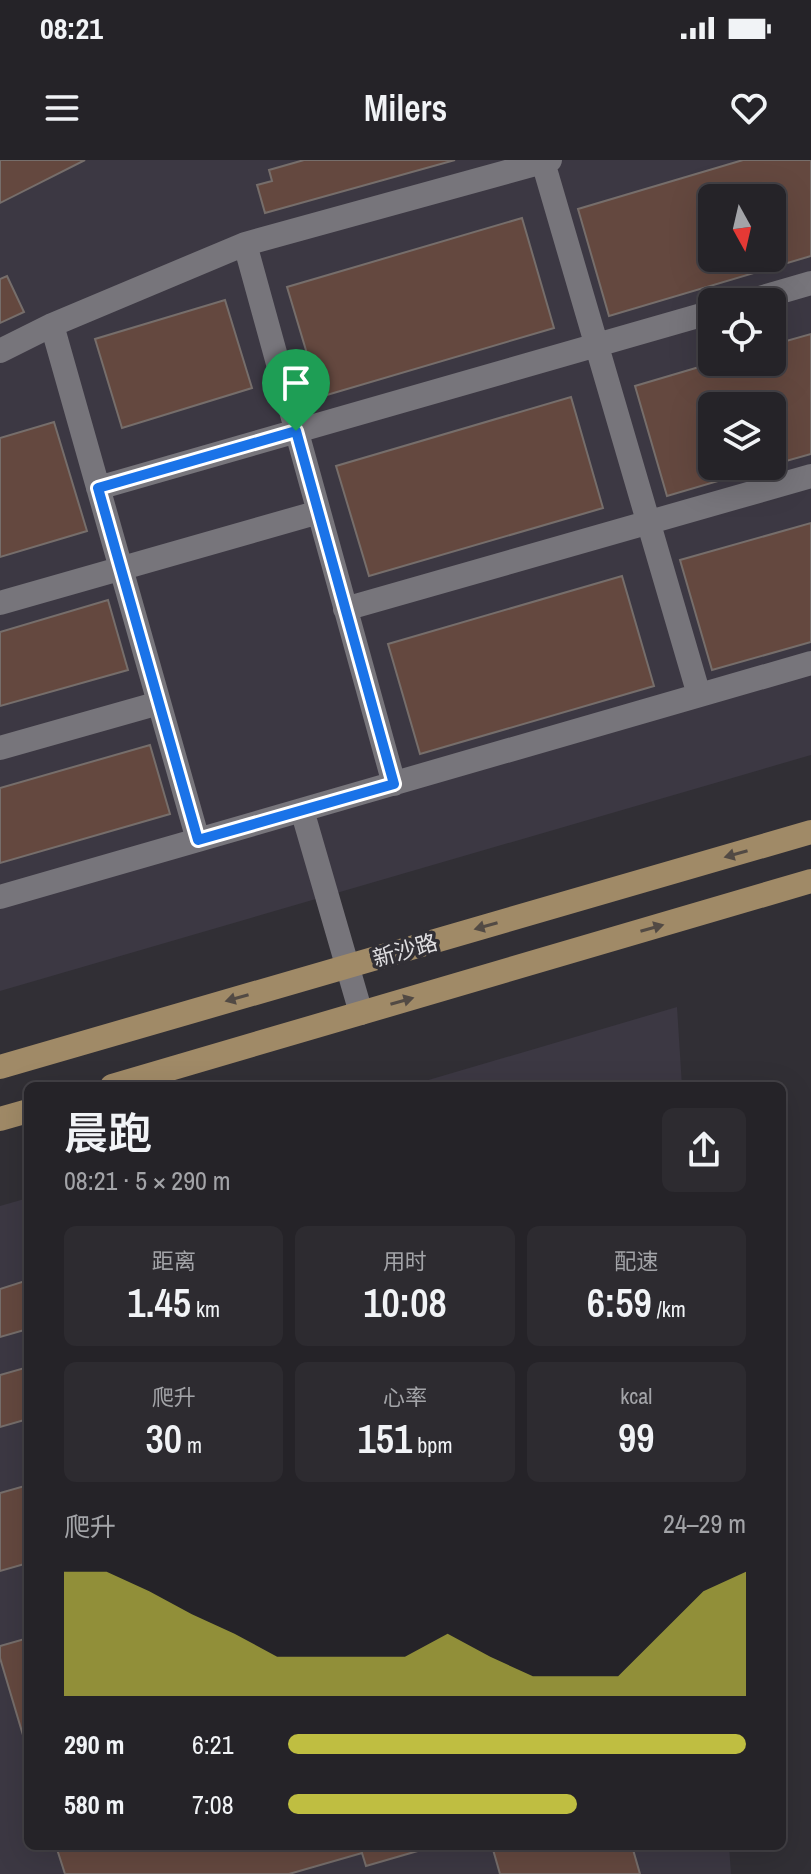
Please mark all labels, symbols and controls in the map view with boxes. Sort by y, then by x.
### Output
text: 08:21 [40,8,103,48]
text: Milers [364,84,447,132]
icon: menu [40,86,84,130]
icon: heart [727,86,771,130]
north arrow [698,184,786,272]
map controls [698,184,786,480]
button: locate [698,288,786,376]
pin [262,349,330,431]
icon: arrive [274,361,318,405]
button: layers [698,392,786,480]
one-way arrow [724,848,748,861]
one-way arrow [474,920,498,933]
one-way arrow [640,921,664,934]
street label: 新沙路 [369,926,441,974]
one-way arrow [224,993,249,1005]
one-way arrow [391,994,415,1007]
text: 晨跑 [64,1103,152,1163]
button: share [662,1108,746,1192]
text: 08:21 · 5 × 290 m [64,1163,231,1198]
text: 距离 [152,1246,196,1276]
text: 用时 [383,1246,427,1276]
text: 配速 [614,1246,658,1276]
text: 1.45 [127,1276,191,1329]
text: 10:08 [363,1276,447,1329]
text: 6:59 [587,1276,652,1329]
text: km [191,1294,220,1324]
text: /km [652,1294,686,1324]
text: kcal [620,1381,652,1411]
text: 爬升 [152,1382,196,1412]
text: 心率 [383,1382,427,1412]
text: 99 [618,1411,655,1464]
text: 30 [145,1412,182,1465]
text: 151 [358,1412,412,1465]
text: m [182,1430,202,1460]
text: bpm [412,1430,452,1460]
text: 24–29 m [663,1506,746,1541]
text: 爬升 [64,1509,116,1544]
text: 290 m [64,1727,124,1762]
text: 6:21 [192,1727,234,1762]
text: 580 m [64,1787,124,1822]
text: 7:08 [192,1787,234,1822]

